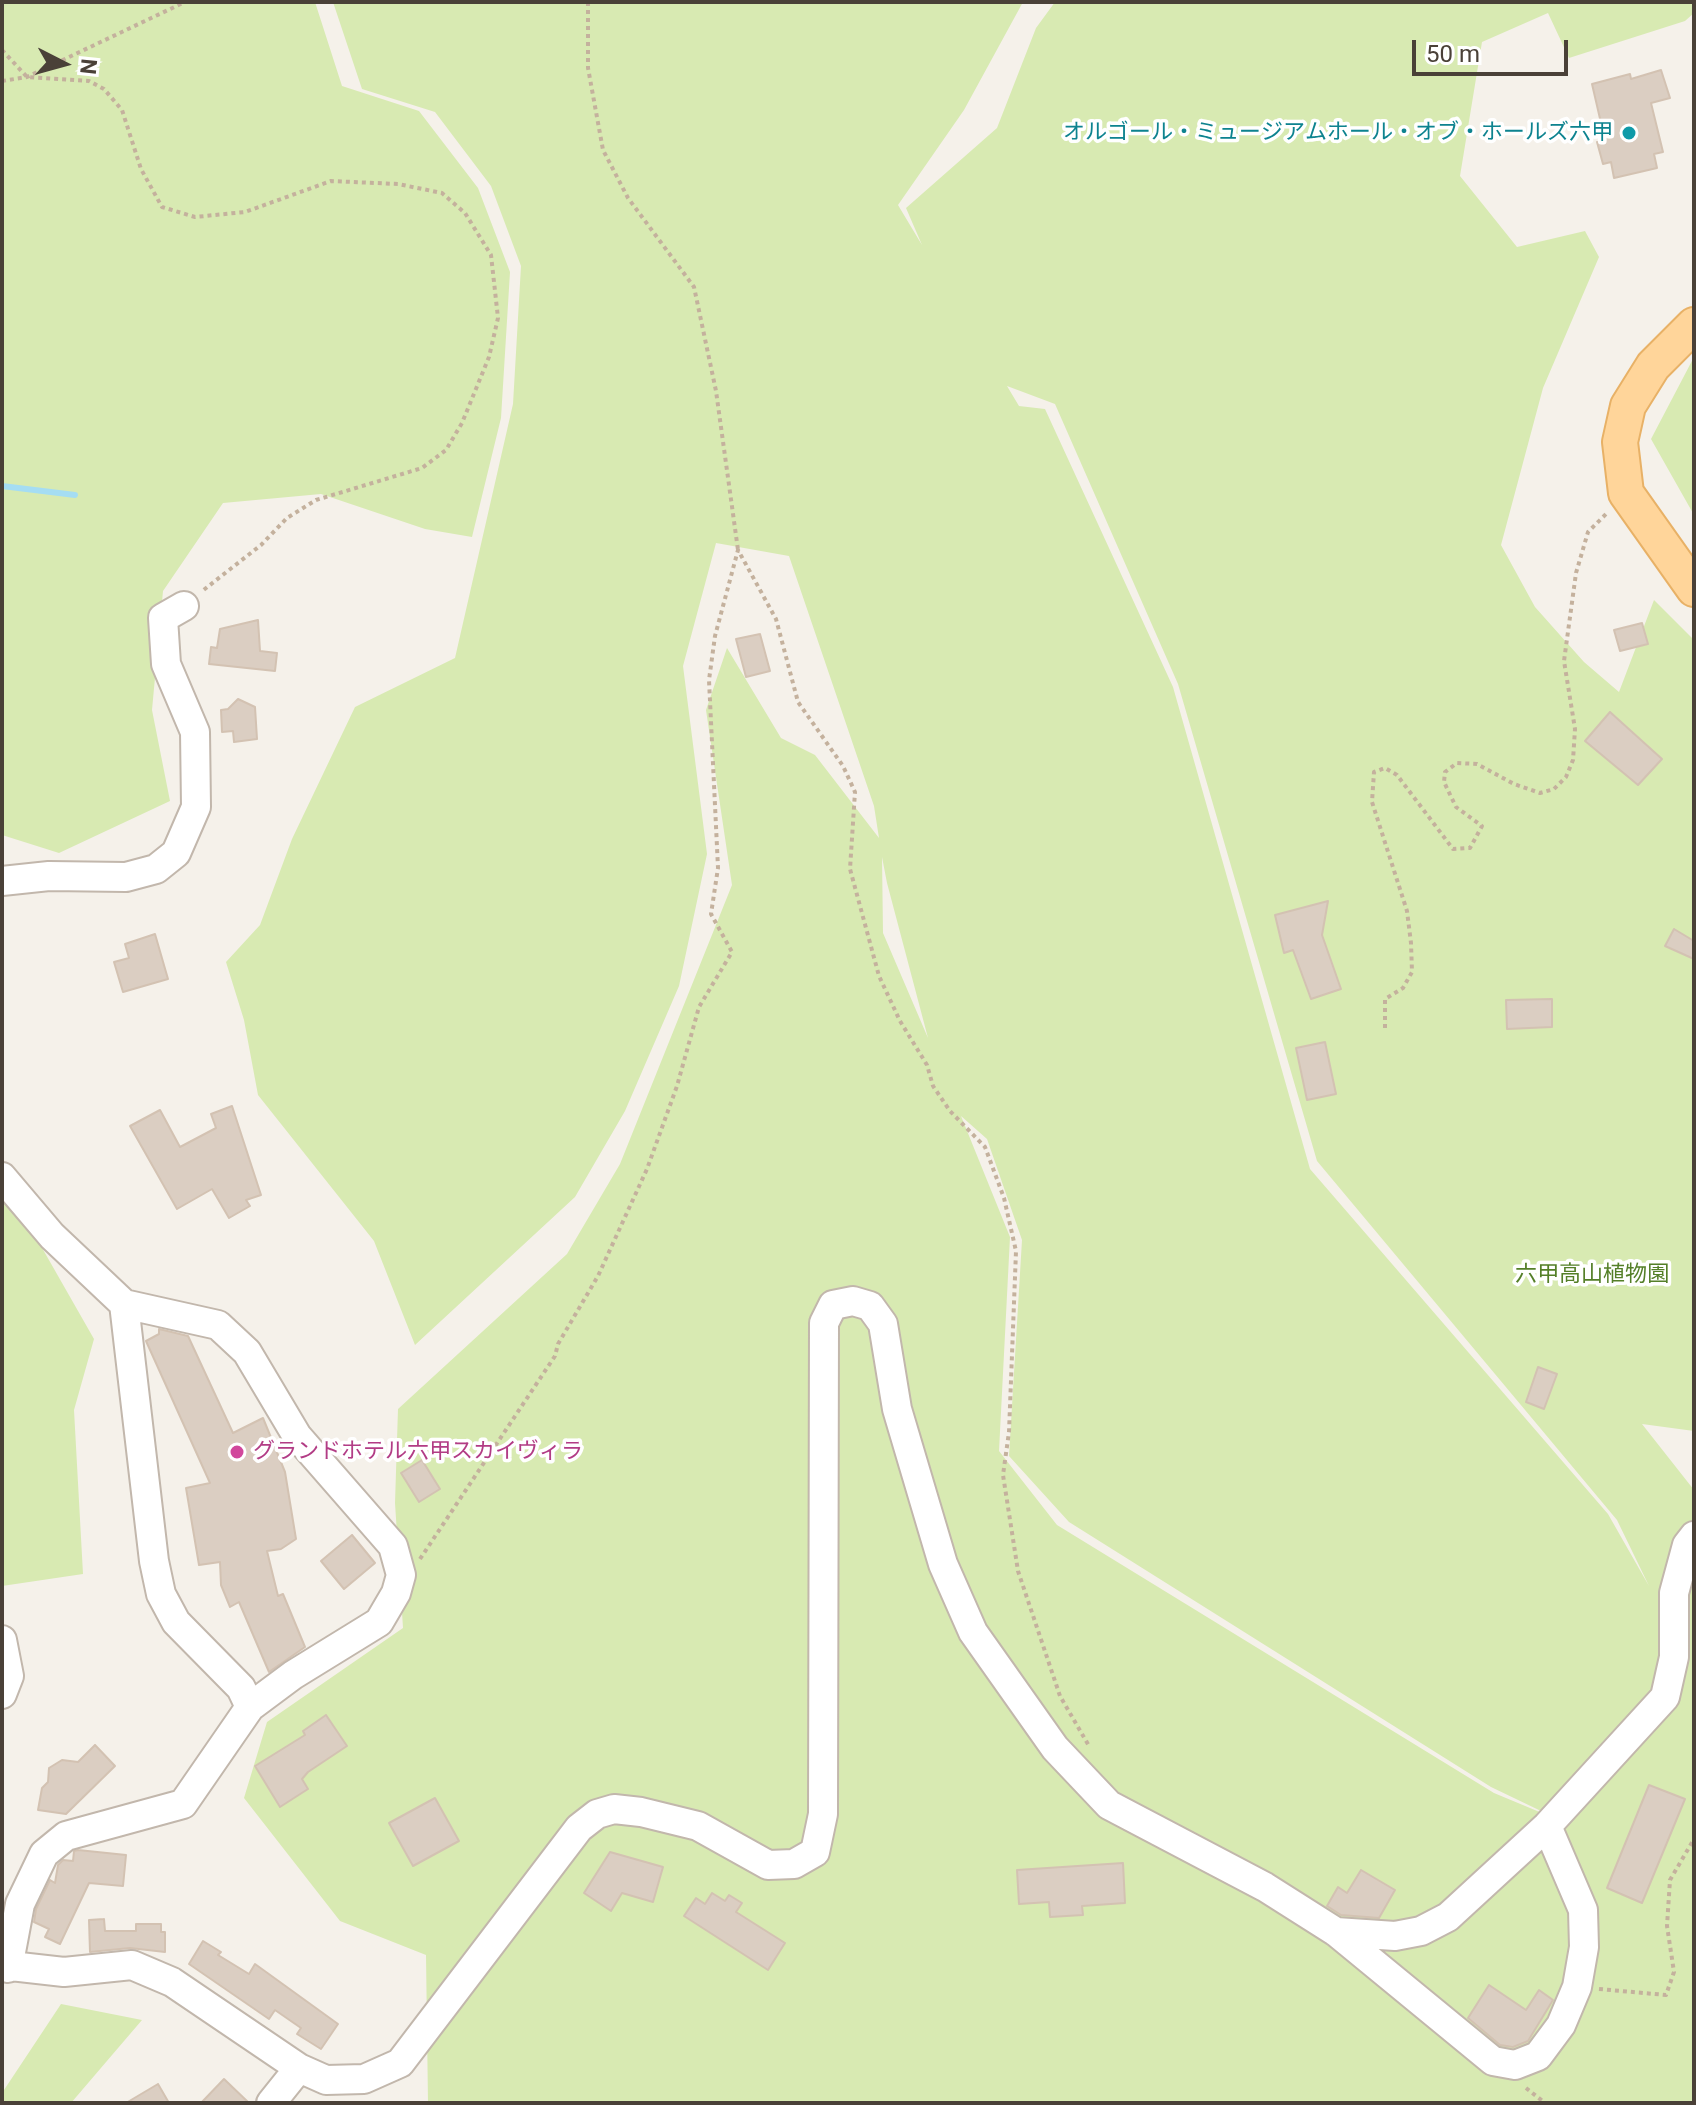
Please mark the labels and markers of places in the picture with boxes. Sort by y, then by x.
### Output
place label: オルゴール・ミュージアムホール・オブ・ホールズ六甲 [1063,120,1613,146]
marker: オルゴール・ミュージアムホール・オブ・ホールズ六甲 [1620,124,1638,142]
place label: グランドホテル六甲スカイヴィラ [253,1439,583,1465]
marker: グランドホテル六甲スカイヴィラ [228,1443,246,1461]

